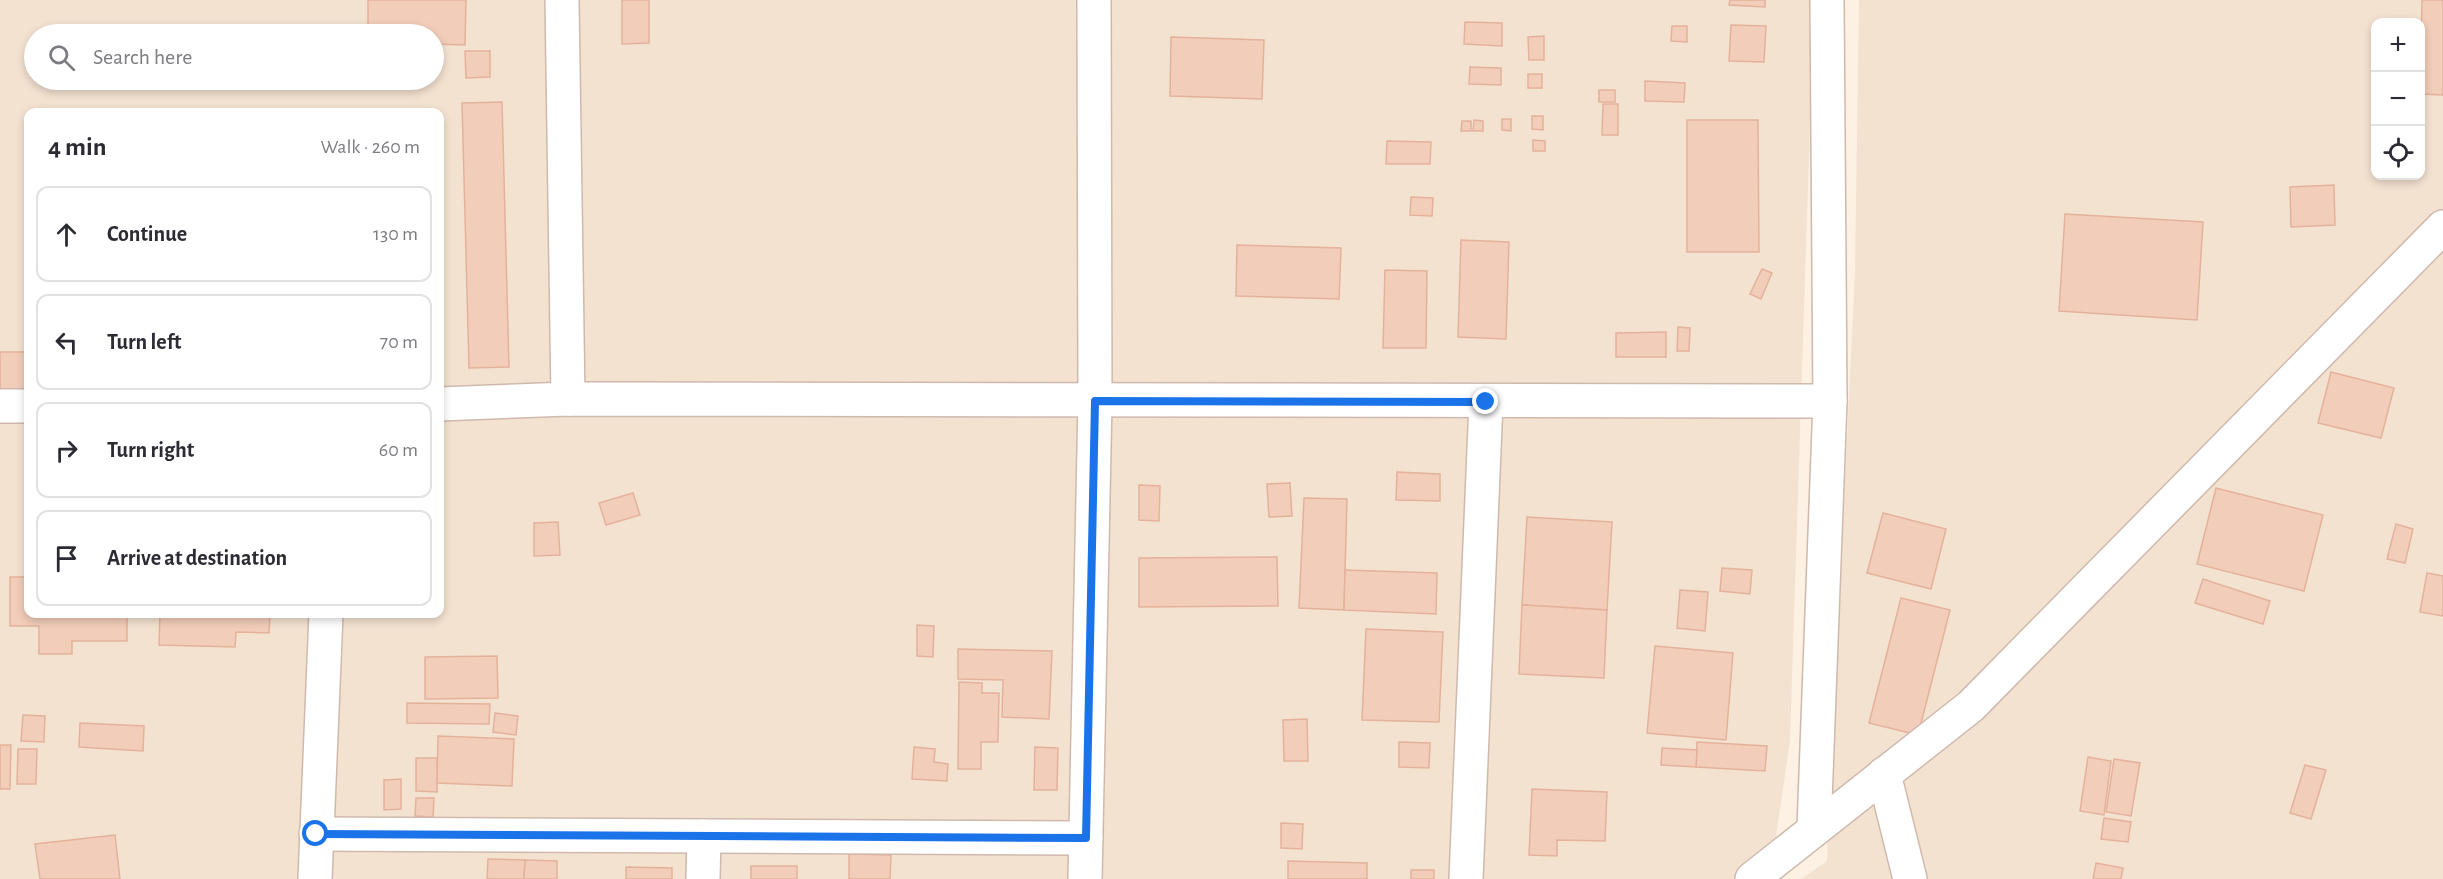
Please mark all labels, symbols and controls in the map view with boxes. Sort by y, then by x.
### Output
map controls [2371,18,2425,180]
button: + [2371,18,2425,72]
search box [24,24,444,90]
icon: search [45,41,78,74]
text: Search here [93,46,192,68]
button: − [2371,72,2425,126]
button: locate [2371,126,2425,180]
text: 4 min [48,134,107,160]
text: Walk · 260 m [320,137,420,157]
icon: ahead [50,218,83,251]
text: Continue [107,223,187,245]
text: 130 m [373,224,418,244]
icon: left [50,326,83,359]
text: Turn left [107,331,181,353]
text: 70 m [380,332,418,352]
route end [1472,388,1498,414]
icon: right [50,434,83,467]
text: Turn right [107,439,194,461]
text: 60 m [379,440,418,460]
icon: arrive [50,542,83,575]
text: Arrive at destination [107,547,287,569]
route start [302,820,328,846]

